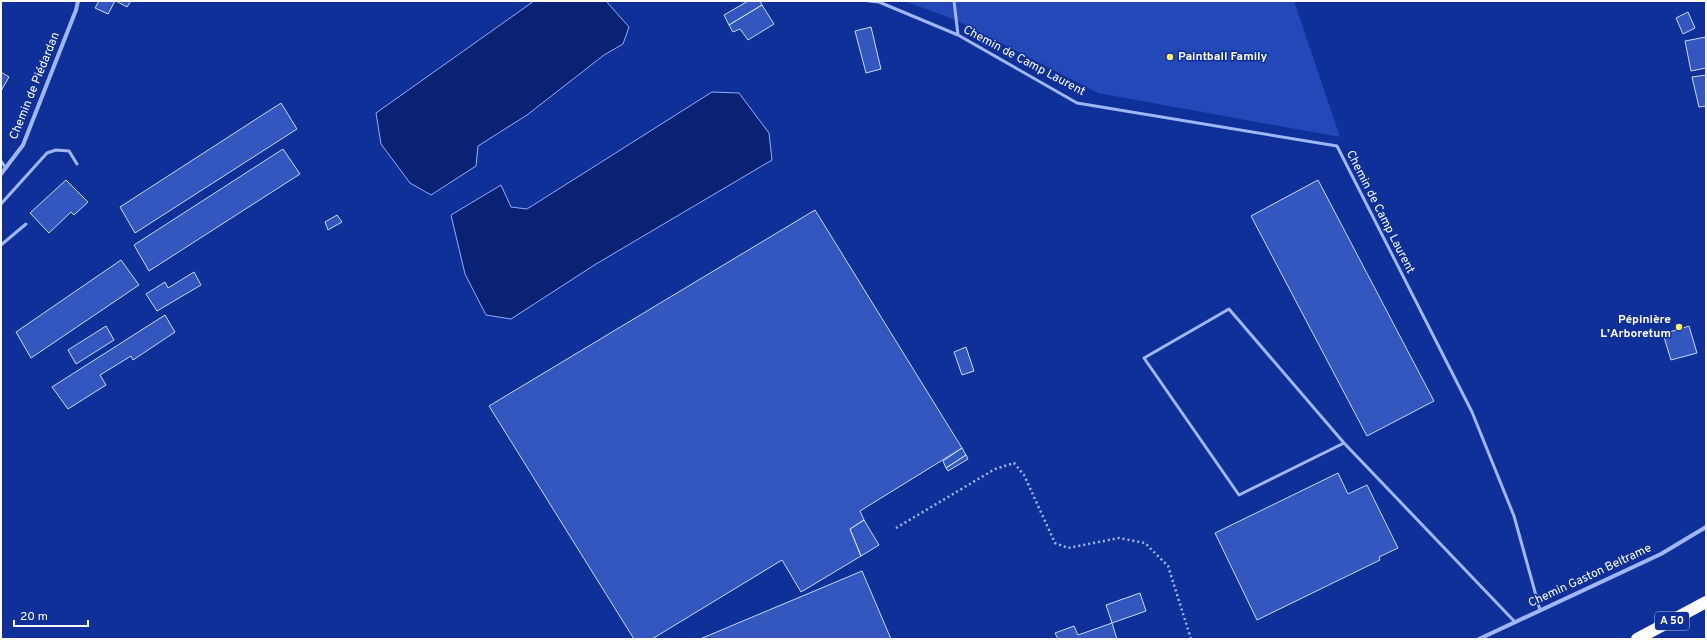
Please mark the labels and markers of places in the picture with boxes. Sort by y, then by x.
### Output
place label: Paintball Family [1178,49,1268,65]
marker: Paintball Family [1165,52,1175,62]
place label: Pépinière L'Arboretum [1600,312,1671,342]
marker: Pépinière L'Arboretum [1674,322,1684,332]

